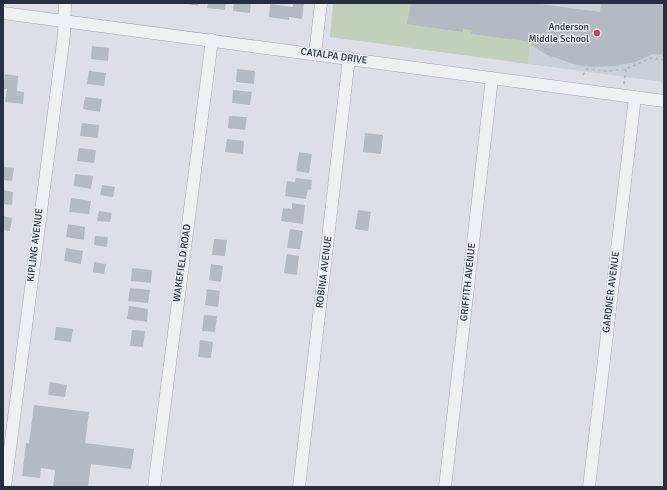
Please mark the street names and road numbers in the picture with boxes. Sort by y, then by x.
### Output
street label: CATALPA DRIVE [300,45,368,67]
street label: KIPLING AVENUE [25,207,46,283]
street label: WAKEFIELD ROAD [171,223,193,303]
street label: ROBINA AVENUE [314,235,334,309]
street label: GRIFFITH AVENUE [458,242,478,322]
street label: GARDNER AVENUE [600,250,622,333]

